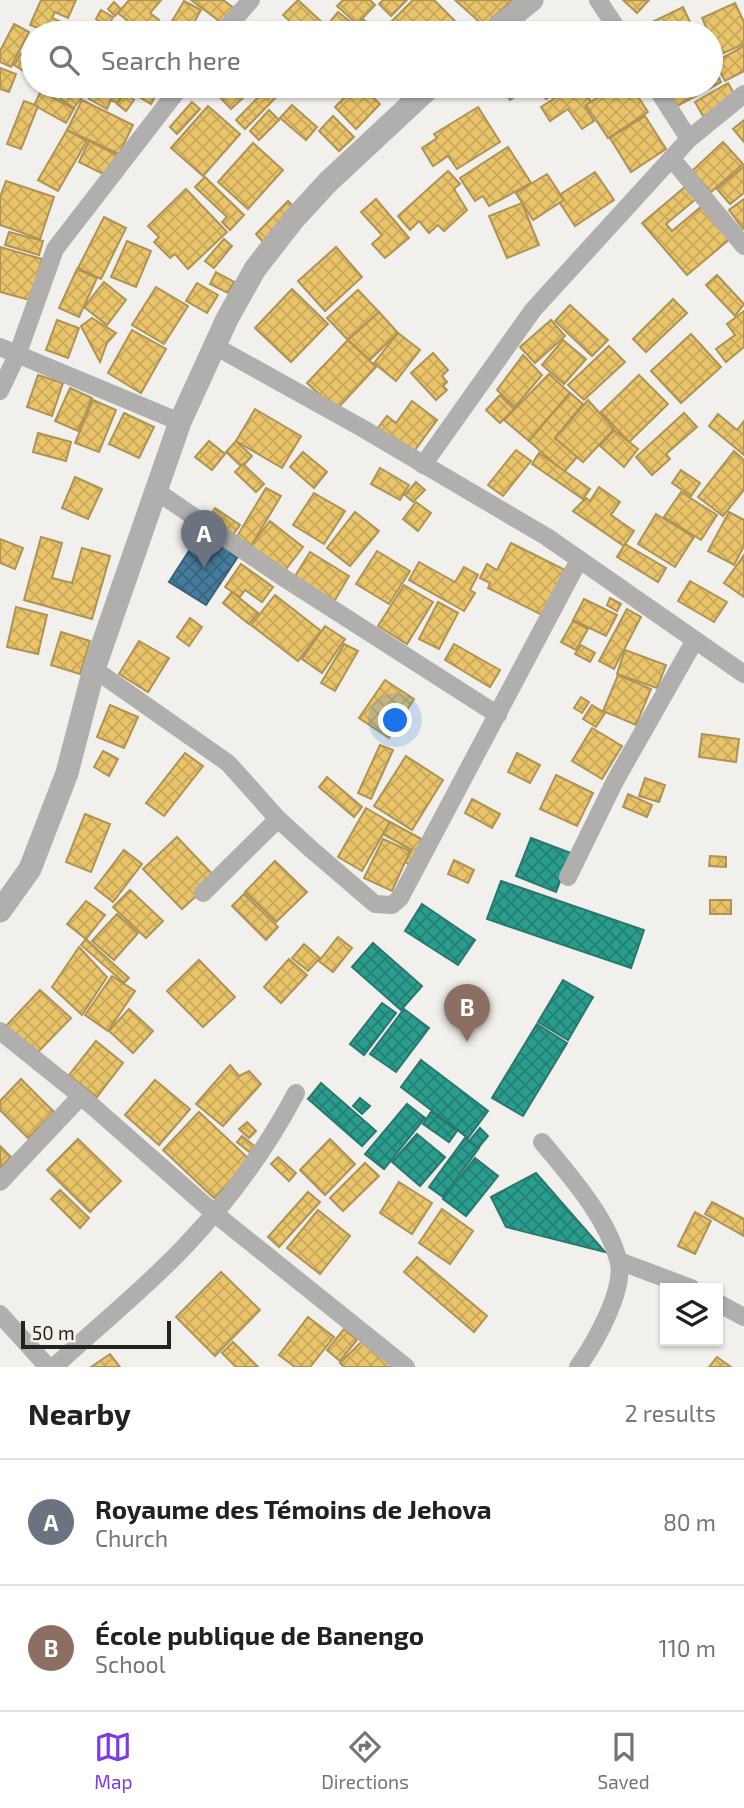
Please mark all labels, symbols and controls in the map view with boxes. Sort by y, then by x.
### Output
search box [21,21,723,98]
icon: search [45,41,83,79]
text: Search here [101,44,241,75]
pin: A [181,510,227,568]
your location [378,703,412,737]
pin: B [444,984,490,1042]
map controls [660,1283,723,1346]
button: layers [660,1283,723,1346]
scale bar [21,1318,172,1350]
text: 50 m [32,1321,75,1344]
text: Nearby [28,1395,131,1431]
text: 2 results [625,1399,716,1427]
text: Royaume des Témoins de Jehova [95,1493,492,1524]
text: A [43,1508,59,1536]
text: 80 m [663,1508,716,1536]
text: Church [95,1524,168,1552]
text: École publique de Banengo [95,1619,424,1650]
text: B [44,1634,58,1662]
text: 110 m [659,1634,716,1662]
text: School [95,1650,165,1678]
tab: Map [94,1728,132,1793]
tab: Directions [321,1728,409,1793]
tab: Saved [597,1728,650,1793]

